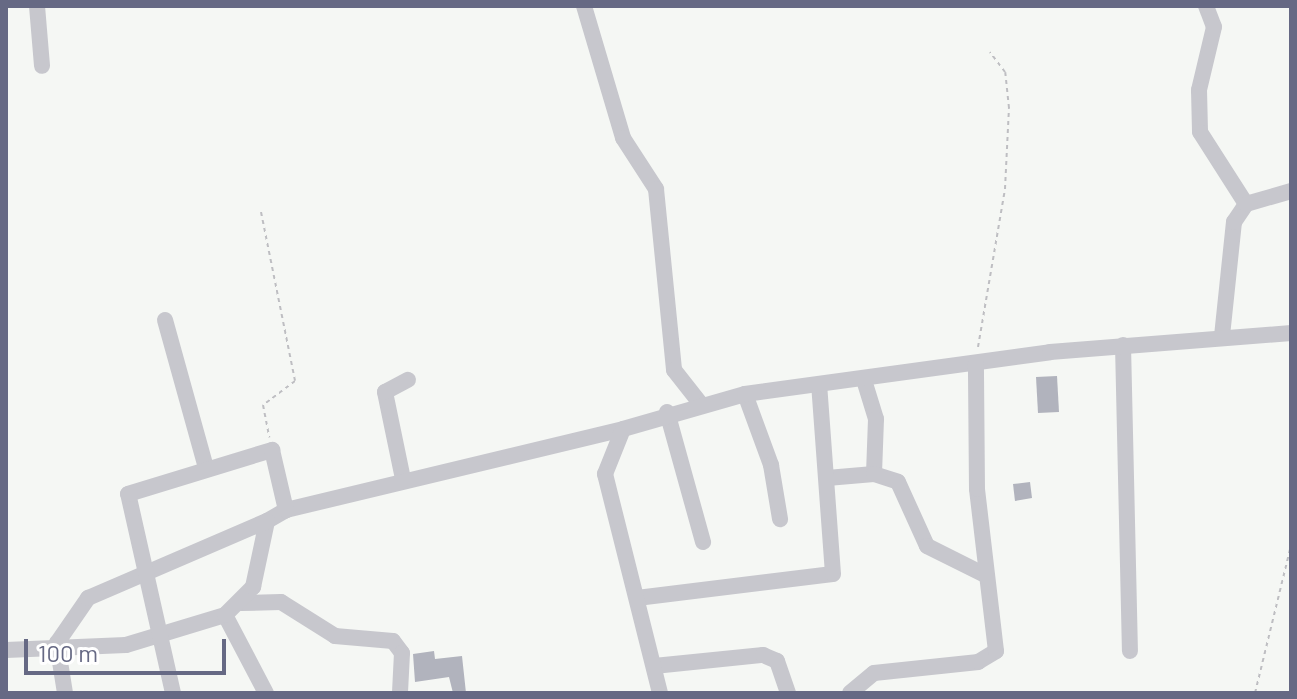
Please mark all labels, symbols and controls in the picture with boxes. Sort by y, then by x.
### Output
scale bar [28,623,230,673]
text: 100 m [38,638,98,667]

